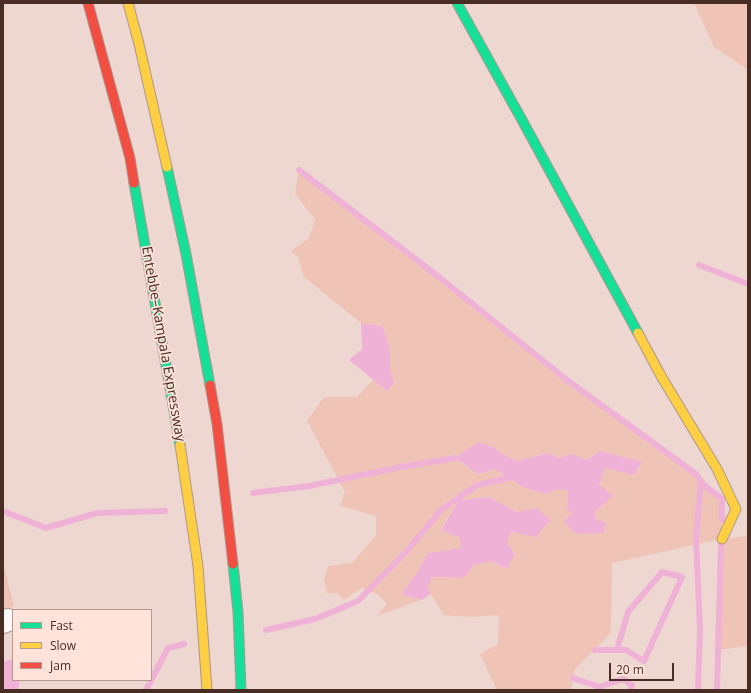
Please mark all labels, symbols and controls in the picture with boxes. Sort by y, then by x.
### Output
street label: Entebbe–Kampala Expressway [138,245,188,443]
legend [12,609,152,681]
text: Fast [50,617,73,634]
text: Slow [50,637,76,654]
scale bar [611,655,676,681]
text: Jam [50,657,71,674]
text: 20 m [616,661,644,678]

